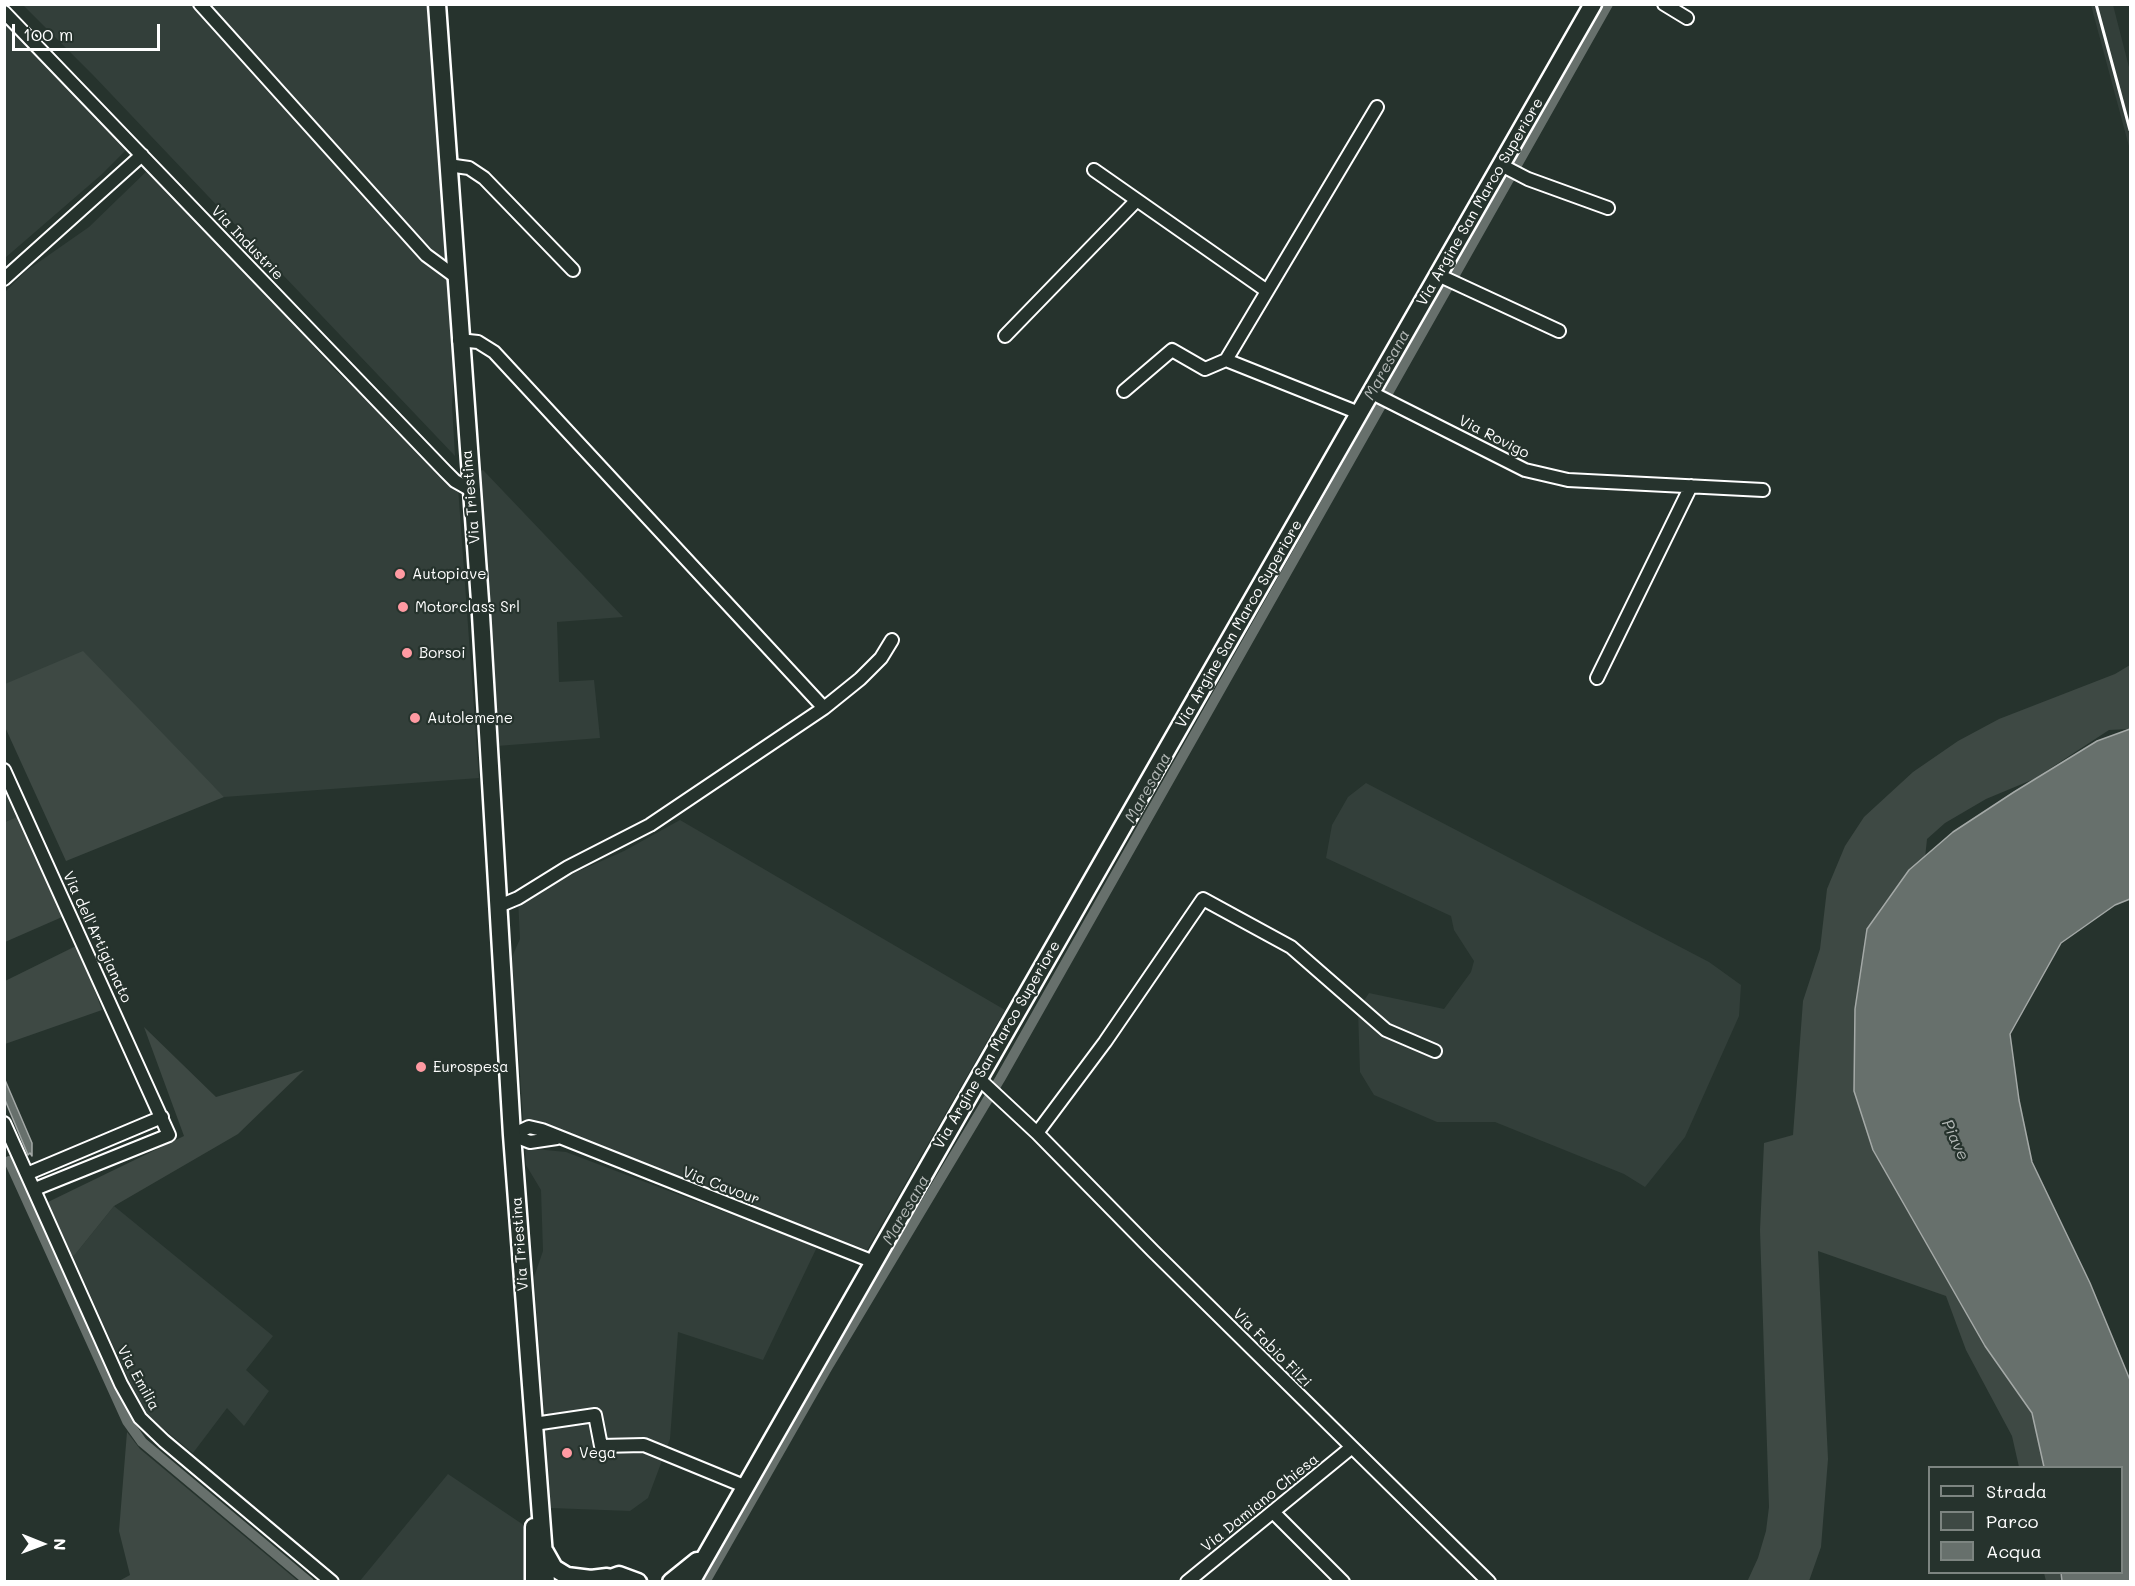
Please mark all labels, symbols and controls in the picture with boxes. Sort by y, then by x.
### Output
scale bar [15,12,164,50]
text: 100 m [23,22,73,46]
street label: Via Argine San Marco Superiore [1413,95,1547,309]
street label: Via Industrie [207,202,287,284]
water label: Maresana [1360,327,1414,403]
street label: Via Rovigo [1456,412,1532,462]
street label: Via Triestina [458,449,484,545]
street label: Via Argine San Marco Superiore [1172,517,1306,731]
place label: Autopiave [412,565,486,583]
marker: Autopiave [393,567,407,581]
place label: Motorclass Srl [415,598,520,616]
marker: Motorclass Srl [396,600,410,614]
place label: Borsoi [419,644,466,662]
marker: Borsoi [400,646,414,660]
place label: Autolemene [427,709,513,727]
marker: Autolemene [408,711,422,725]
water label: Maresana [1121,750,1175,826]
street label: Via dell'Artigianato [59,868,135,1006]
street label: Via Argine San Marco Superiore [930,938,1064,1152]
place label: Eurospesa [433,1058,509,1076]
marker: Eurospesa [414,1060,428,1074]
water label: Piave [1937,1116,1973,1164]
street label: Via Cavour [680,1163,762,1209]
water label: Maresana [878,1172,934,1248]
street label: Via Triestina [508,1196,532,1292]
street label: Via Fabio Filzi [1229,1305,1315,1391]
street label: Via Emilia [113,1342,163,1414]
place label: Vega [579,1444,616,1462]
marker: Vega [560,1446,574,1460]
street label: Via Damiano Chiesa [1198,1450,1322,1556]
legend [1928,1466,2123,1574]
text: Strada [1986,1479,2047,1503]
text: Parco [1986,1509,2039,1533]
north arrow [12,1514,72,1574]
text: N [50,1538,71,1551]
text: Acqua [1986,1539,2042,1563]

